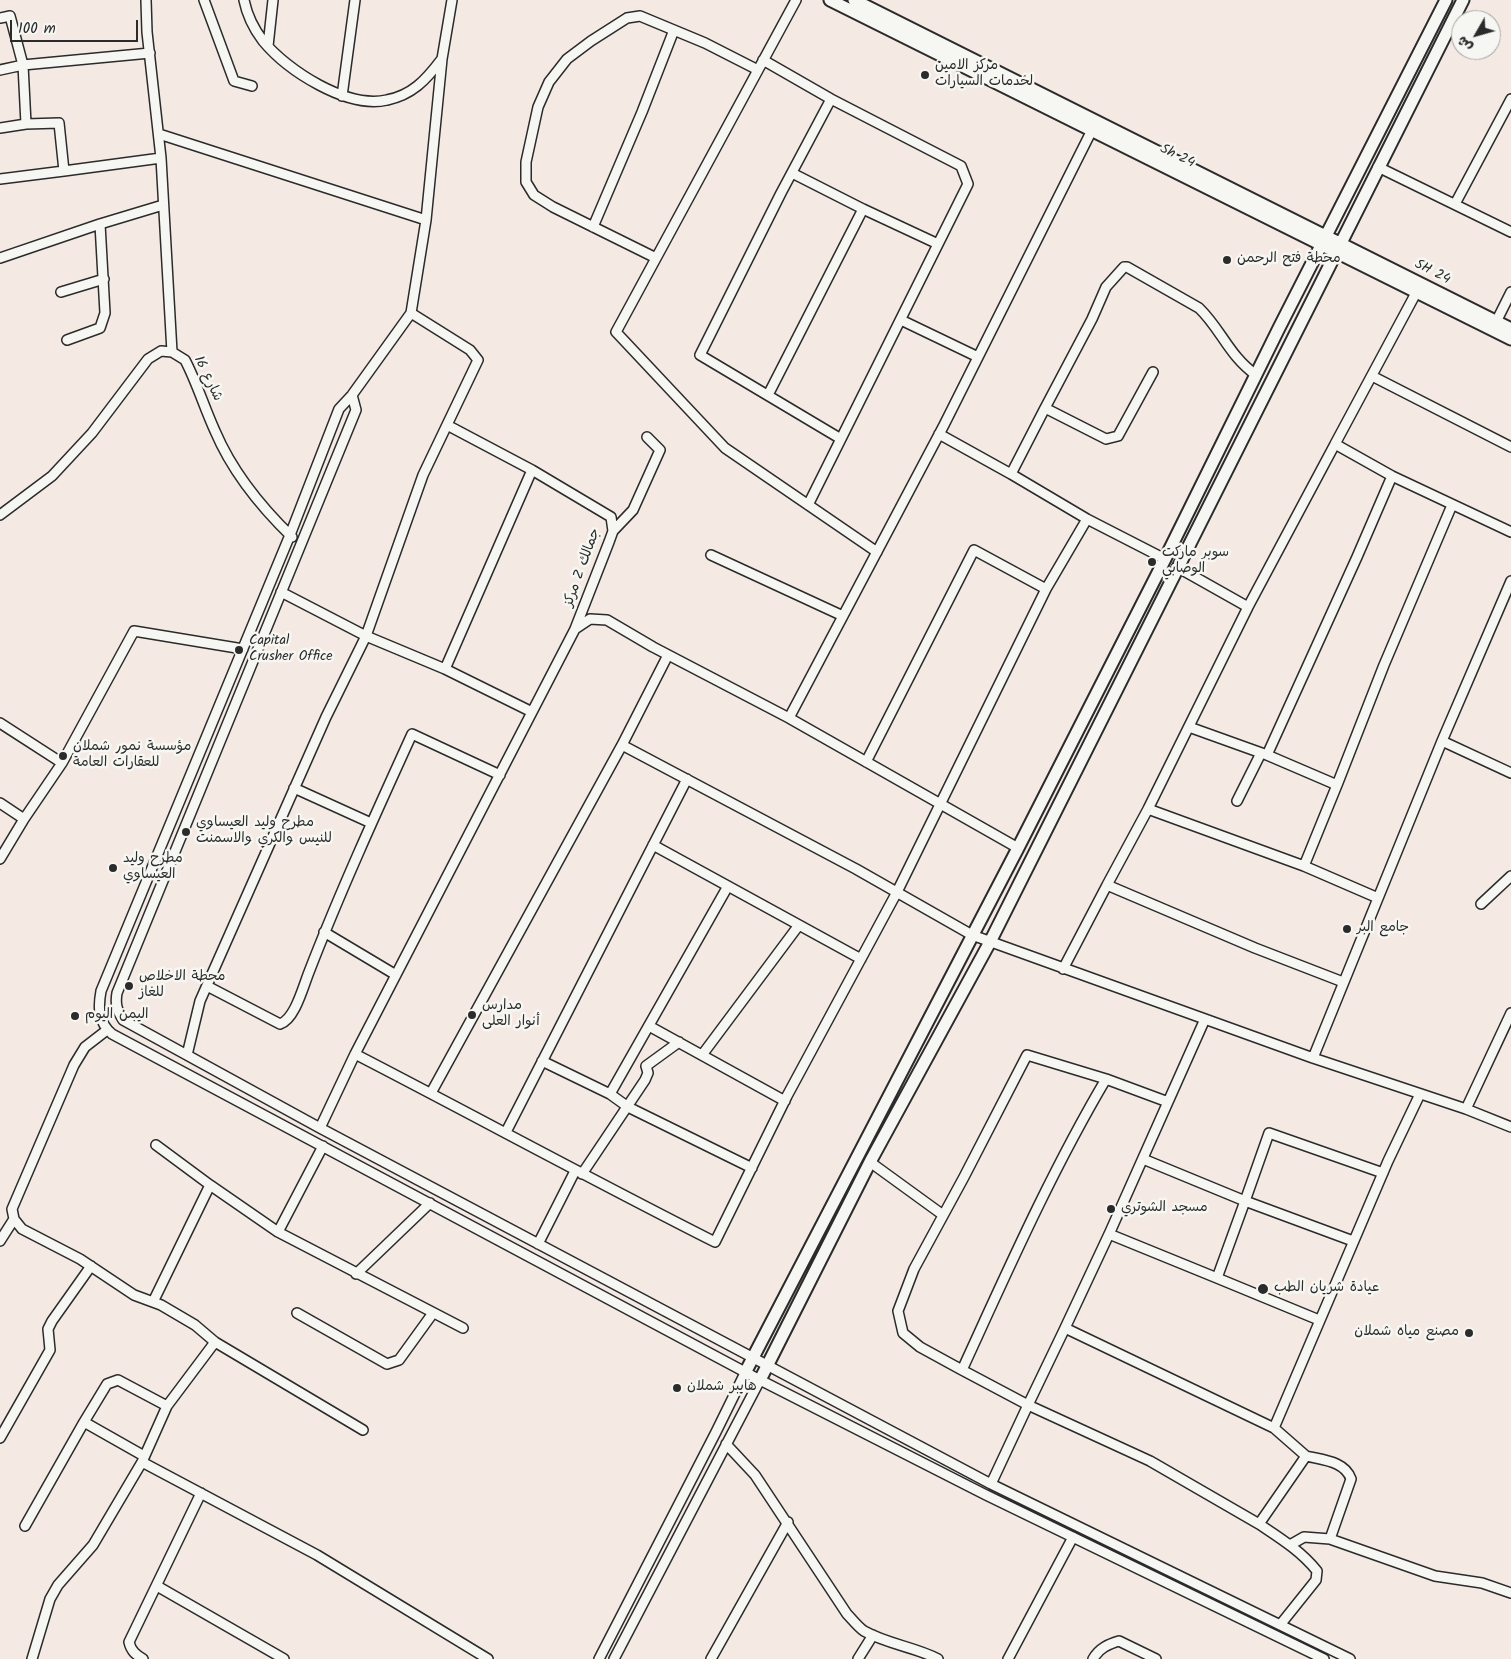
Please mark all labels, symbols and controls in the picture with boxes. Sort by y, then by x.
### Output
scale bar [12,10,140,42]
north arrow [1451,10,1501,60]
text: 100 m [18,17,56,41]
text: ش [1452,31,1478,56]
place label: مركز الامين لخدمات السيارات [935,59,1033,92]
marker: مركز الامين لخدمات السيارات [919,69,931,81]
street label: Sh 24 [1157,141,1197,173]
place label: محطة فتح الرحمن [1237,252,1341,268]
marker: محطة فتح الرحمن [1221,254,1233,266]
street label: SH 24 [1411,257,1453,289]
street label: شارع 16 [189,354,225,404]
street label: مركز Z جمالك [561,526,605,610]
place label: سوبر ماركت الوصابي [1162,546,1229,578]
marker: سوبر ماركت الوصابي [1146,556,1158,568]
place label: Capital Crusher Office [249,634,333,666]
marker: Capital Crusher Office [233,644,245,656]
place label: مؤسسة نمور شملان للعقارات العامة [73,740,191,772]
marker: مؤسسة نمور شملان للعقارات العامة [57,750,69,762]
place label: مطرح وليد العيساوي للنيس والكري والاسمنت [196,816,332,849]
marker: مطرح وليد العيساوي للنيس والكري والاسمنت [180,826,192,838]
place label: مطرح وليد العيساوي [123,852,183,884]
marker: مطرح وليد العيساوي [107,862,119,874]
place label: جامع البر [1357,921,1409,937]
marker: جامع البر [1341,923,1353,935]
place label: محطة الاخلاص للغاز [139,970,225,1002]
marker: محطة الاخلاص للغاز [123,980,135,992]
place label: مدارس أنوار العلى [482,999,540,1032]
place label: اليمن اليوم [85,1008,148,1024]
marker: مدارس أنوار العلى [466,1009,478,1021]
marker: اليمن اليوم [69,1010,81,1022]
place label: مسجد الشوتري [1121,1201,1208,1217]
marker: مسجد الشوتري [1105,1203,1117,1215]
place label: عيادة شريان الطب [1274,1281,1379,1297]
marker: عيادة شريان الطب [1256,1282,1270,1296]
place label: مصنع مياه شملان [1354,1325,1459,1341]
marker: مصنع مياه شملان [1463,1327,1475,1339]
place label: هايبر شملان [687,1380,757,1396]
marker: هايبر شملان [671,1382,683,1394]

